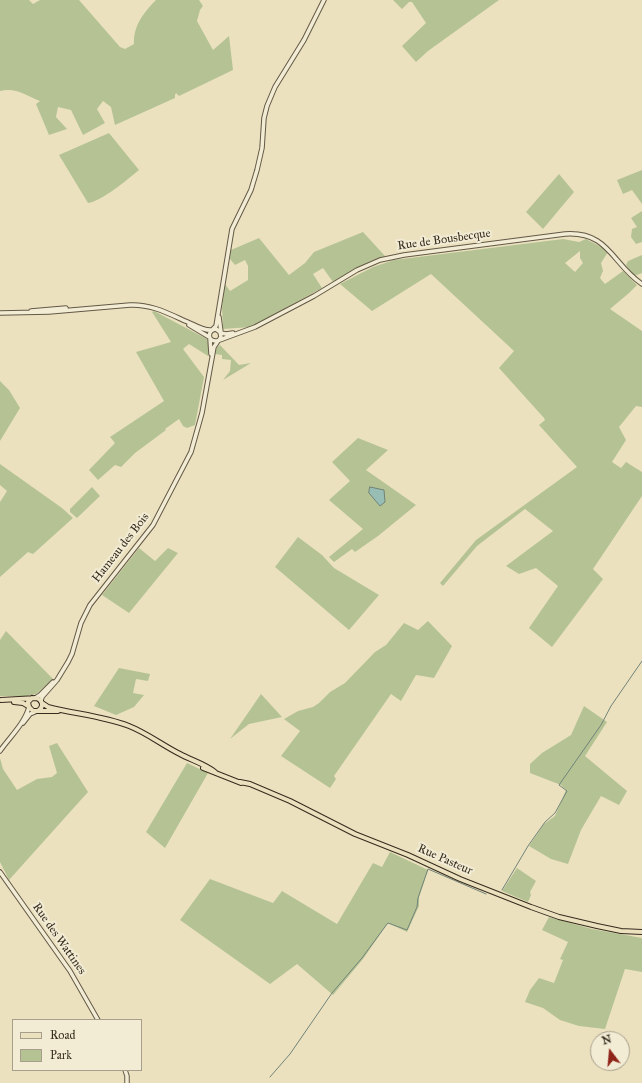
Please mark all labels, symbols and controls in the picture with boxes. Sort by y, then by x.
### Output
street label: Rue de Bousbecque [397,226,491,254]
street label: Hameau des Bois [89,510,153,586]
street label: Rue Pasteur [415,842,475,878]
street label: Rue des Wattines [29,901,89,977]
legend [12,1019,142,1071]
text: Road [50,1028,76,1042]
north arrow [590,1031,630,1071]
text: N [601,1032,613,1047]
text: Park [50,1048,72,1062]

